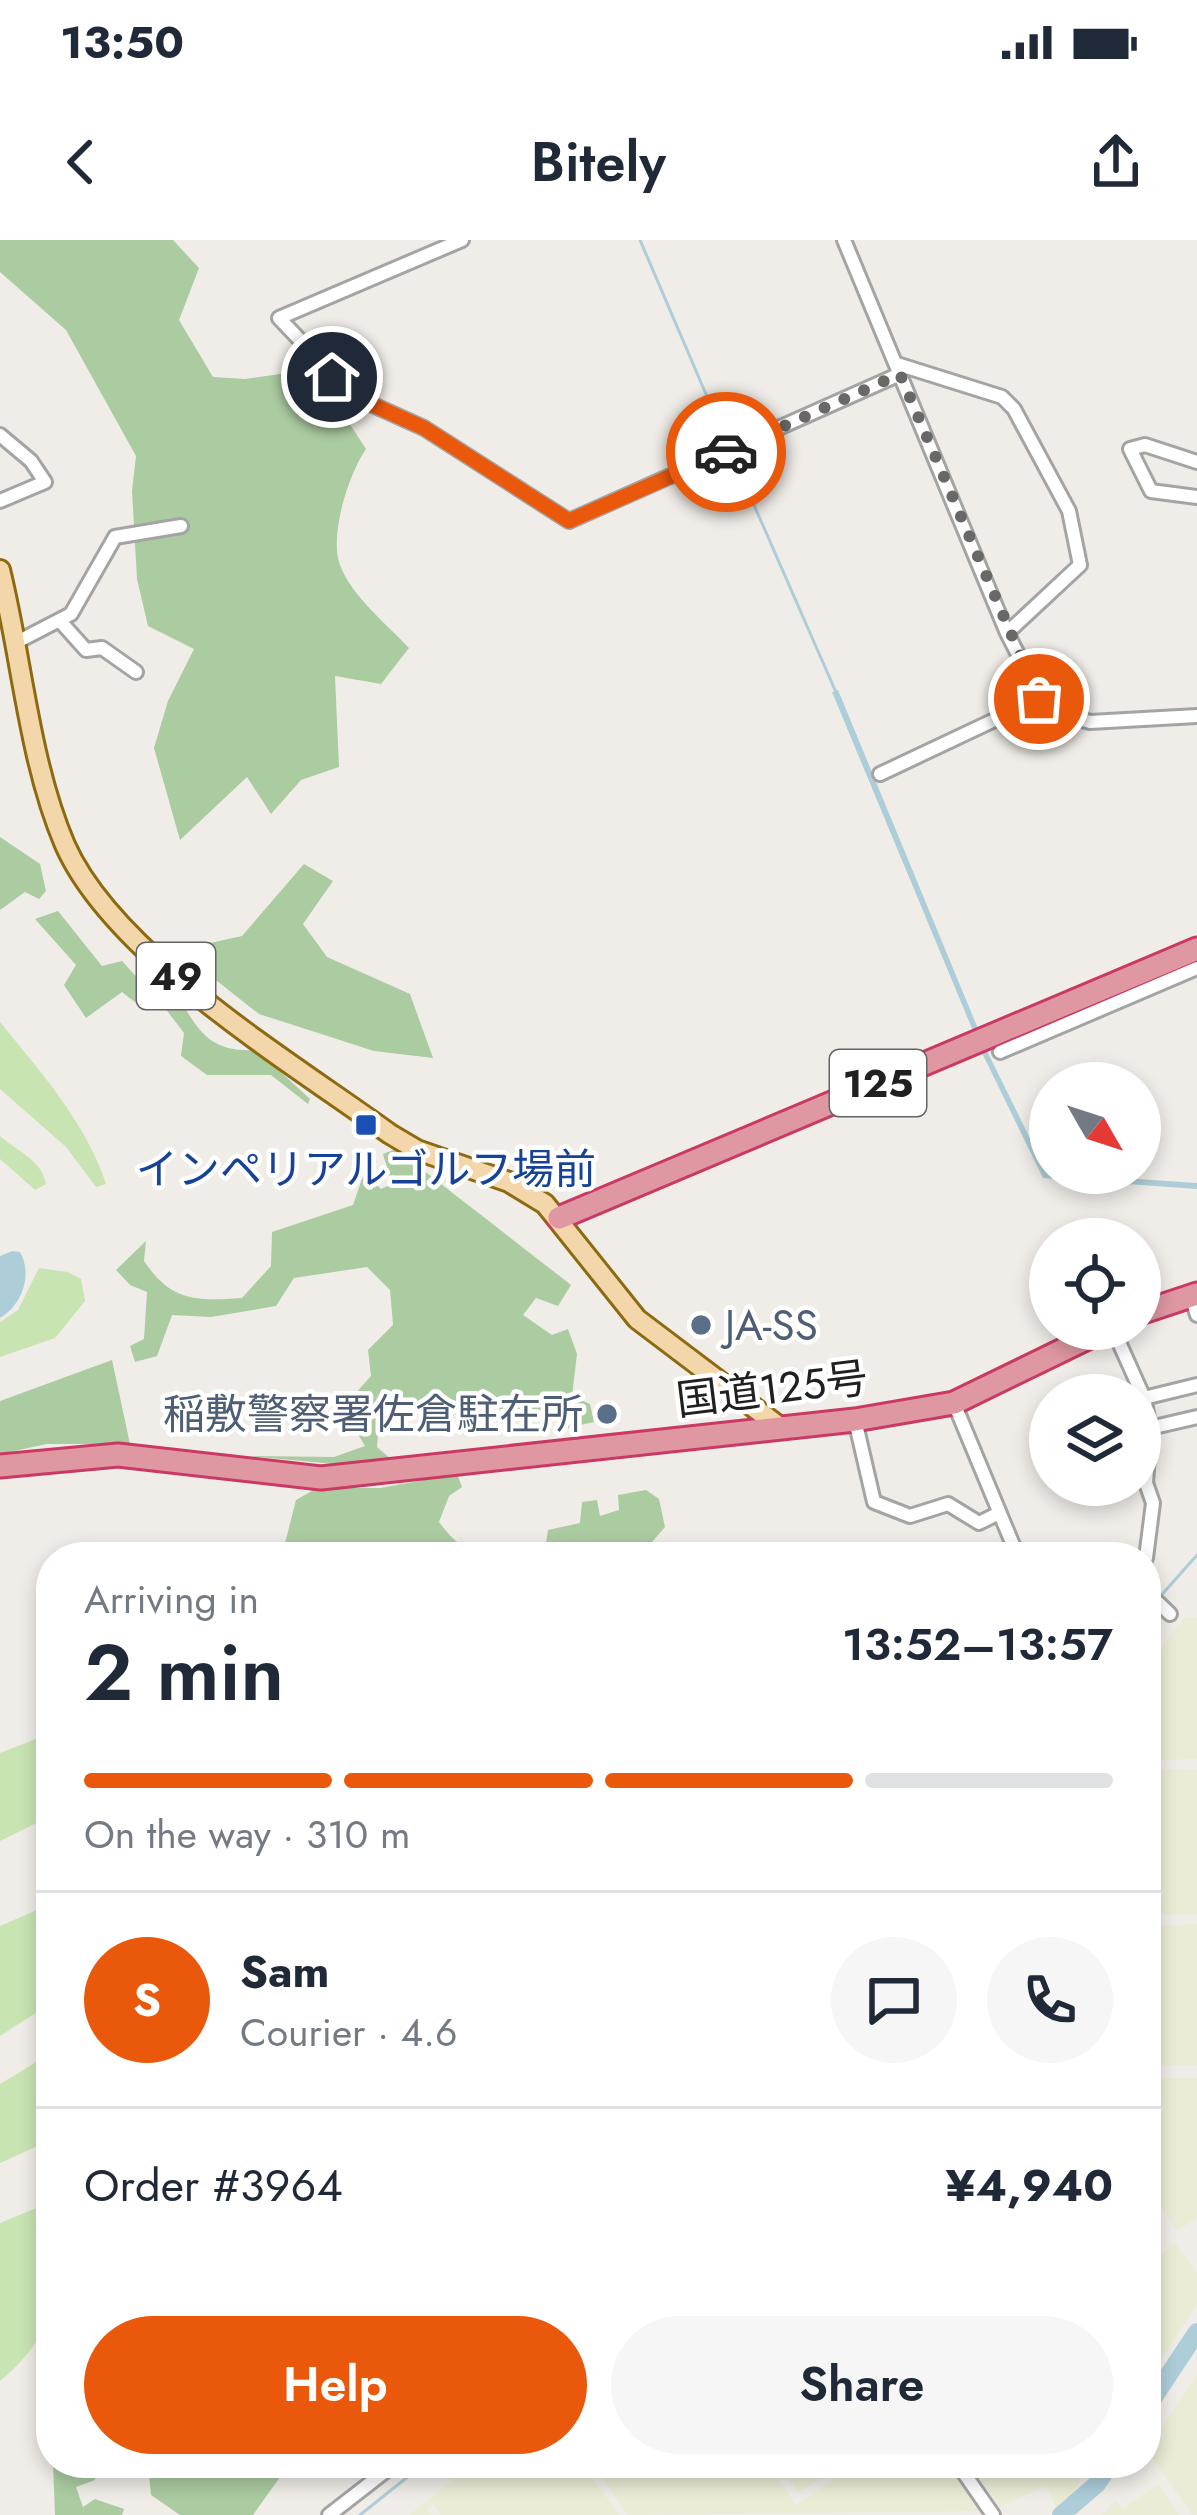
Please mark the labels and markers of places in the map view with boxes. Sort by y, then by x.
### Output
pin [281,326,383,428]
pin [988,648,1090,750]
marker: インペリアルゴルフ場前 [353,1112,379,1138]
place label: インペリアルゴルフ場前 [136,1139,596,1200]
place label: JA-SS [720,1295,818,1356]
marker: JA-SS [688,1312,714,1338]
place label: 稲敷警察署佐倉駐在所 [163,1384,583,1445]
marker: 稲敷警察署佐倉駐在所 [594,1401,620,1427]

